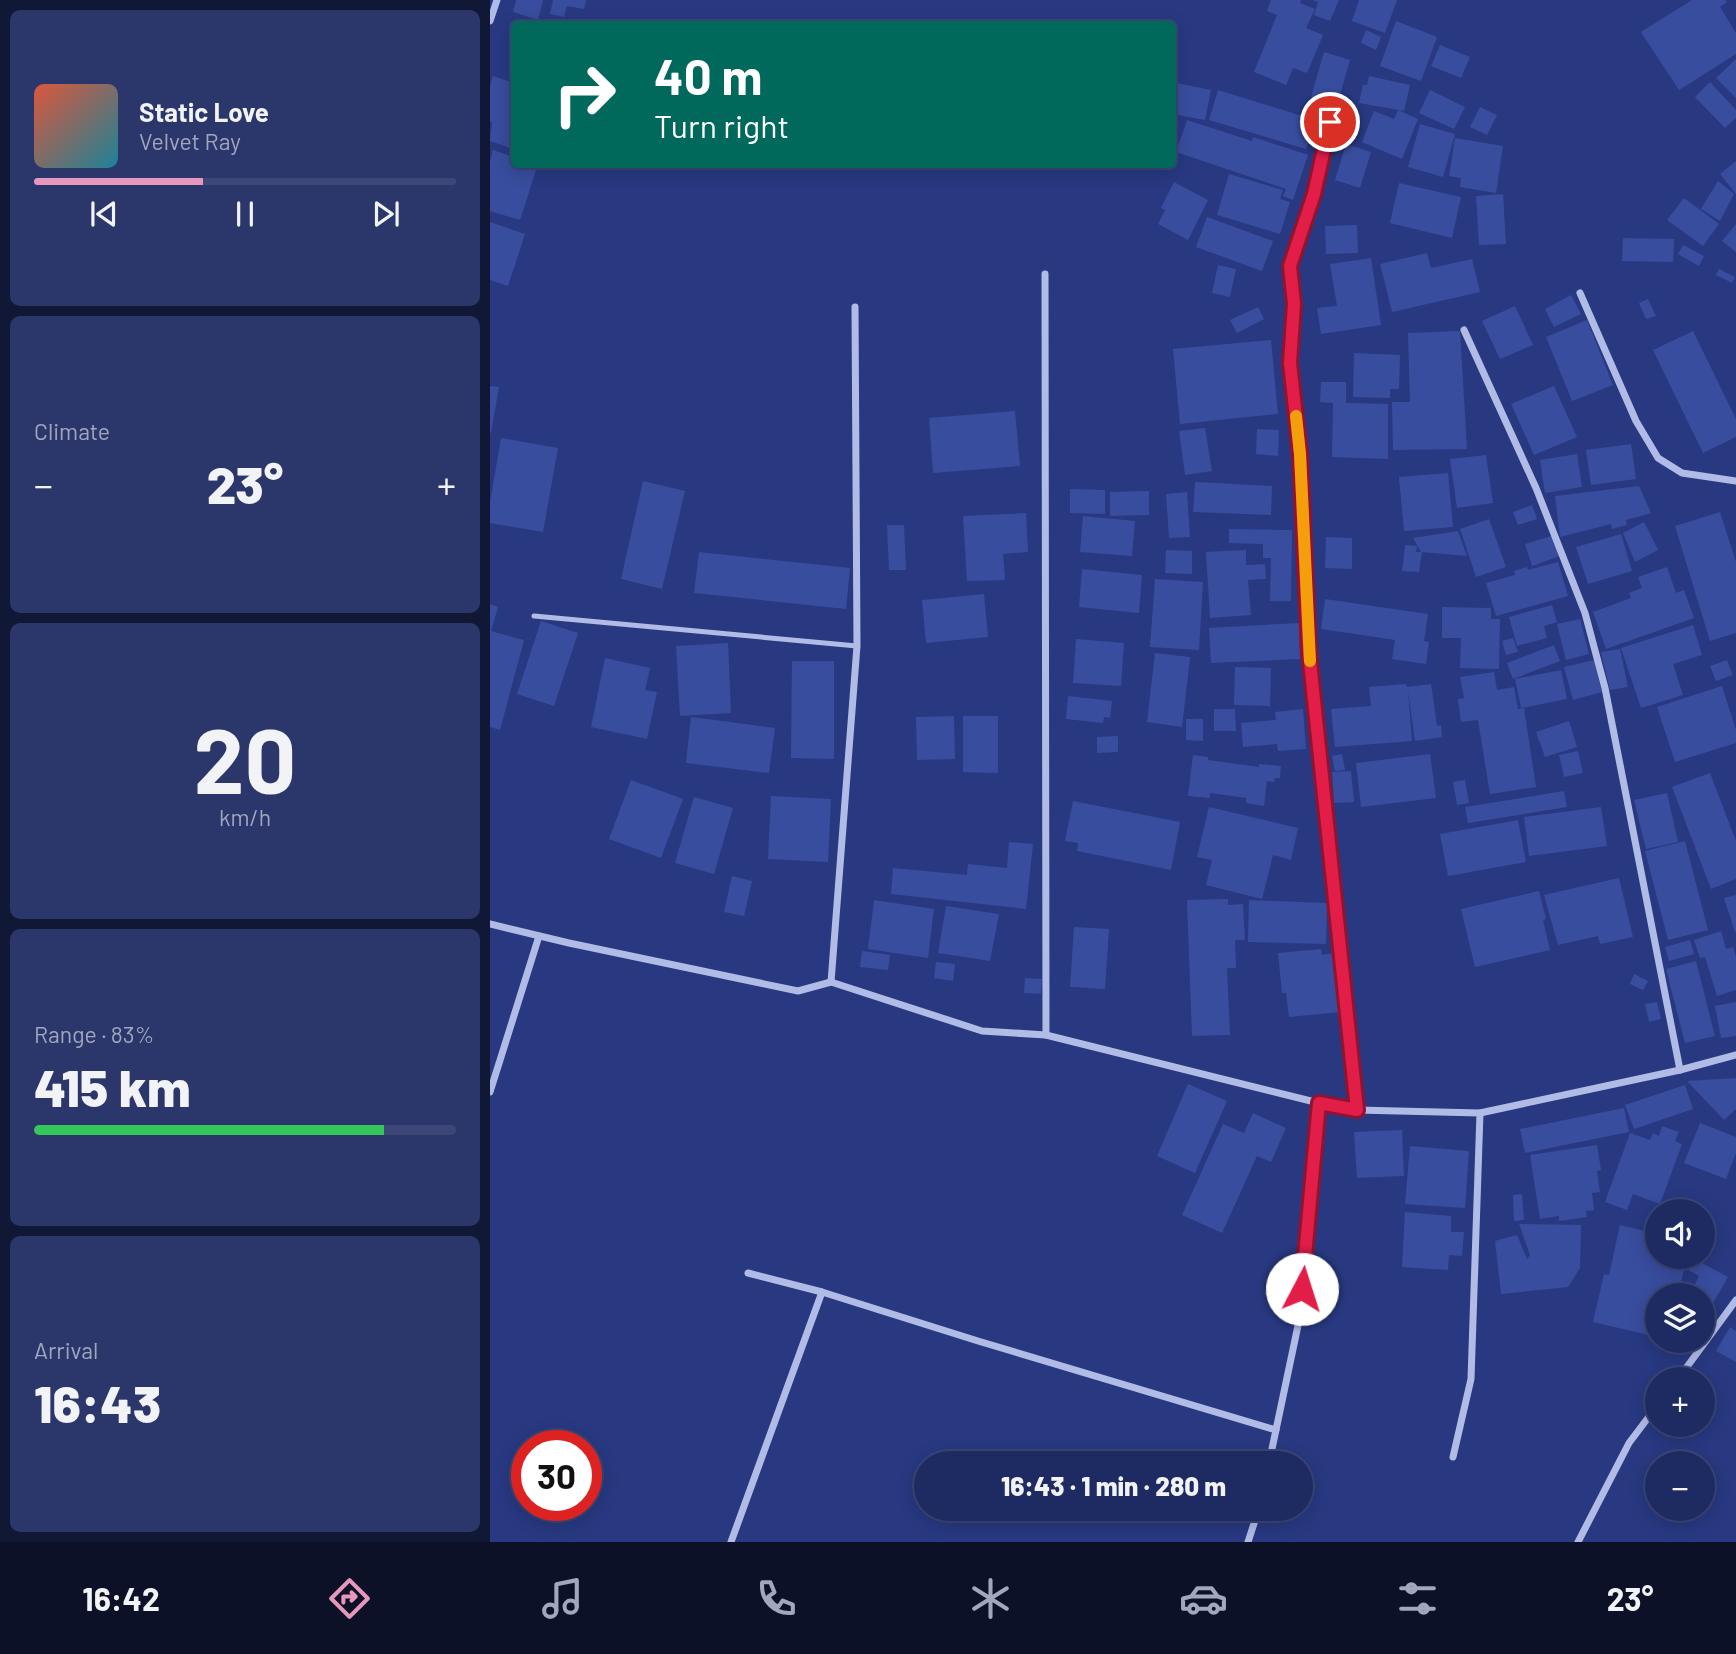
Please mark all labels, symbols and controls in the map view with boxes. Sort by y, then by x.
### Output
text: 40 m [654,46,762,105]
icon: right [539,49,630,140]
pin [1300,92,1360,152]
text: Static Love [139,96,269,127]
icon: arrive [1311,103,1349,141]
text: Turn right [654,106,789,144]
text: Velvet Ray [139,127,241,155]
icon: previous [85,195,123,233]
icon: pause [226,195,264,233]
icon: next [367,195,405,233]
text: Climate [34,417,110,445]
text: 23° [207,452,283,514]
text: − [34,461,53,507]
text: + [437,461,456,507]
text: 20 [194,703,296,812]
text: km/h [219,803,271,831]
text: Range · 83% [34,1020,154,1048]
text: 415 km [34,1055,191,1117]
map controls [1645,1199,1715,1521]
button: sound [1645,1199,1715,1269]
position arrow [1265,1252,1339,1326]
button: layers [1645,1283,1715,1353]
text: Arrival [34,1336,98,1364]
button: + [1645,1367,1715,1437]
text: 16:43 [34,1371,161,1433]
speed limit sign: 30 [511,1430,602,1521]
button: − [1645,1451,1715,1521]
text: 16:43 · 1 min · 280 m [1001,1470,1226,1501]
icon: directions [325,1574,374,1623]
icon: music [538,1574,587,1623]
icon: phone [752,1574,801,1623]
icon: climate [966,1574,1015,1623]
icon: car [1179,1574,1228,1623]
icon: filters [1393,1574,1442,1623]
text: 16:42 [82,1579,160,1617]
text: 23° [1607,1579,1654,1617]

